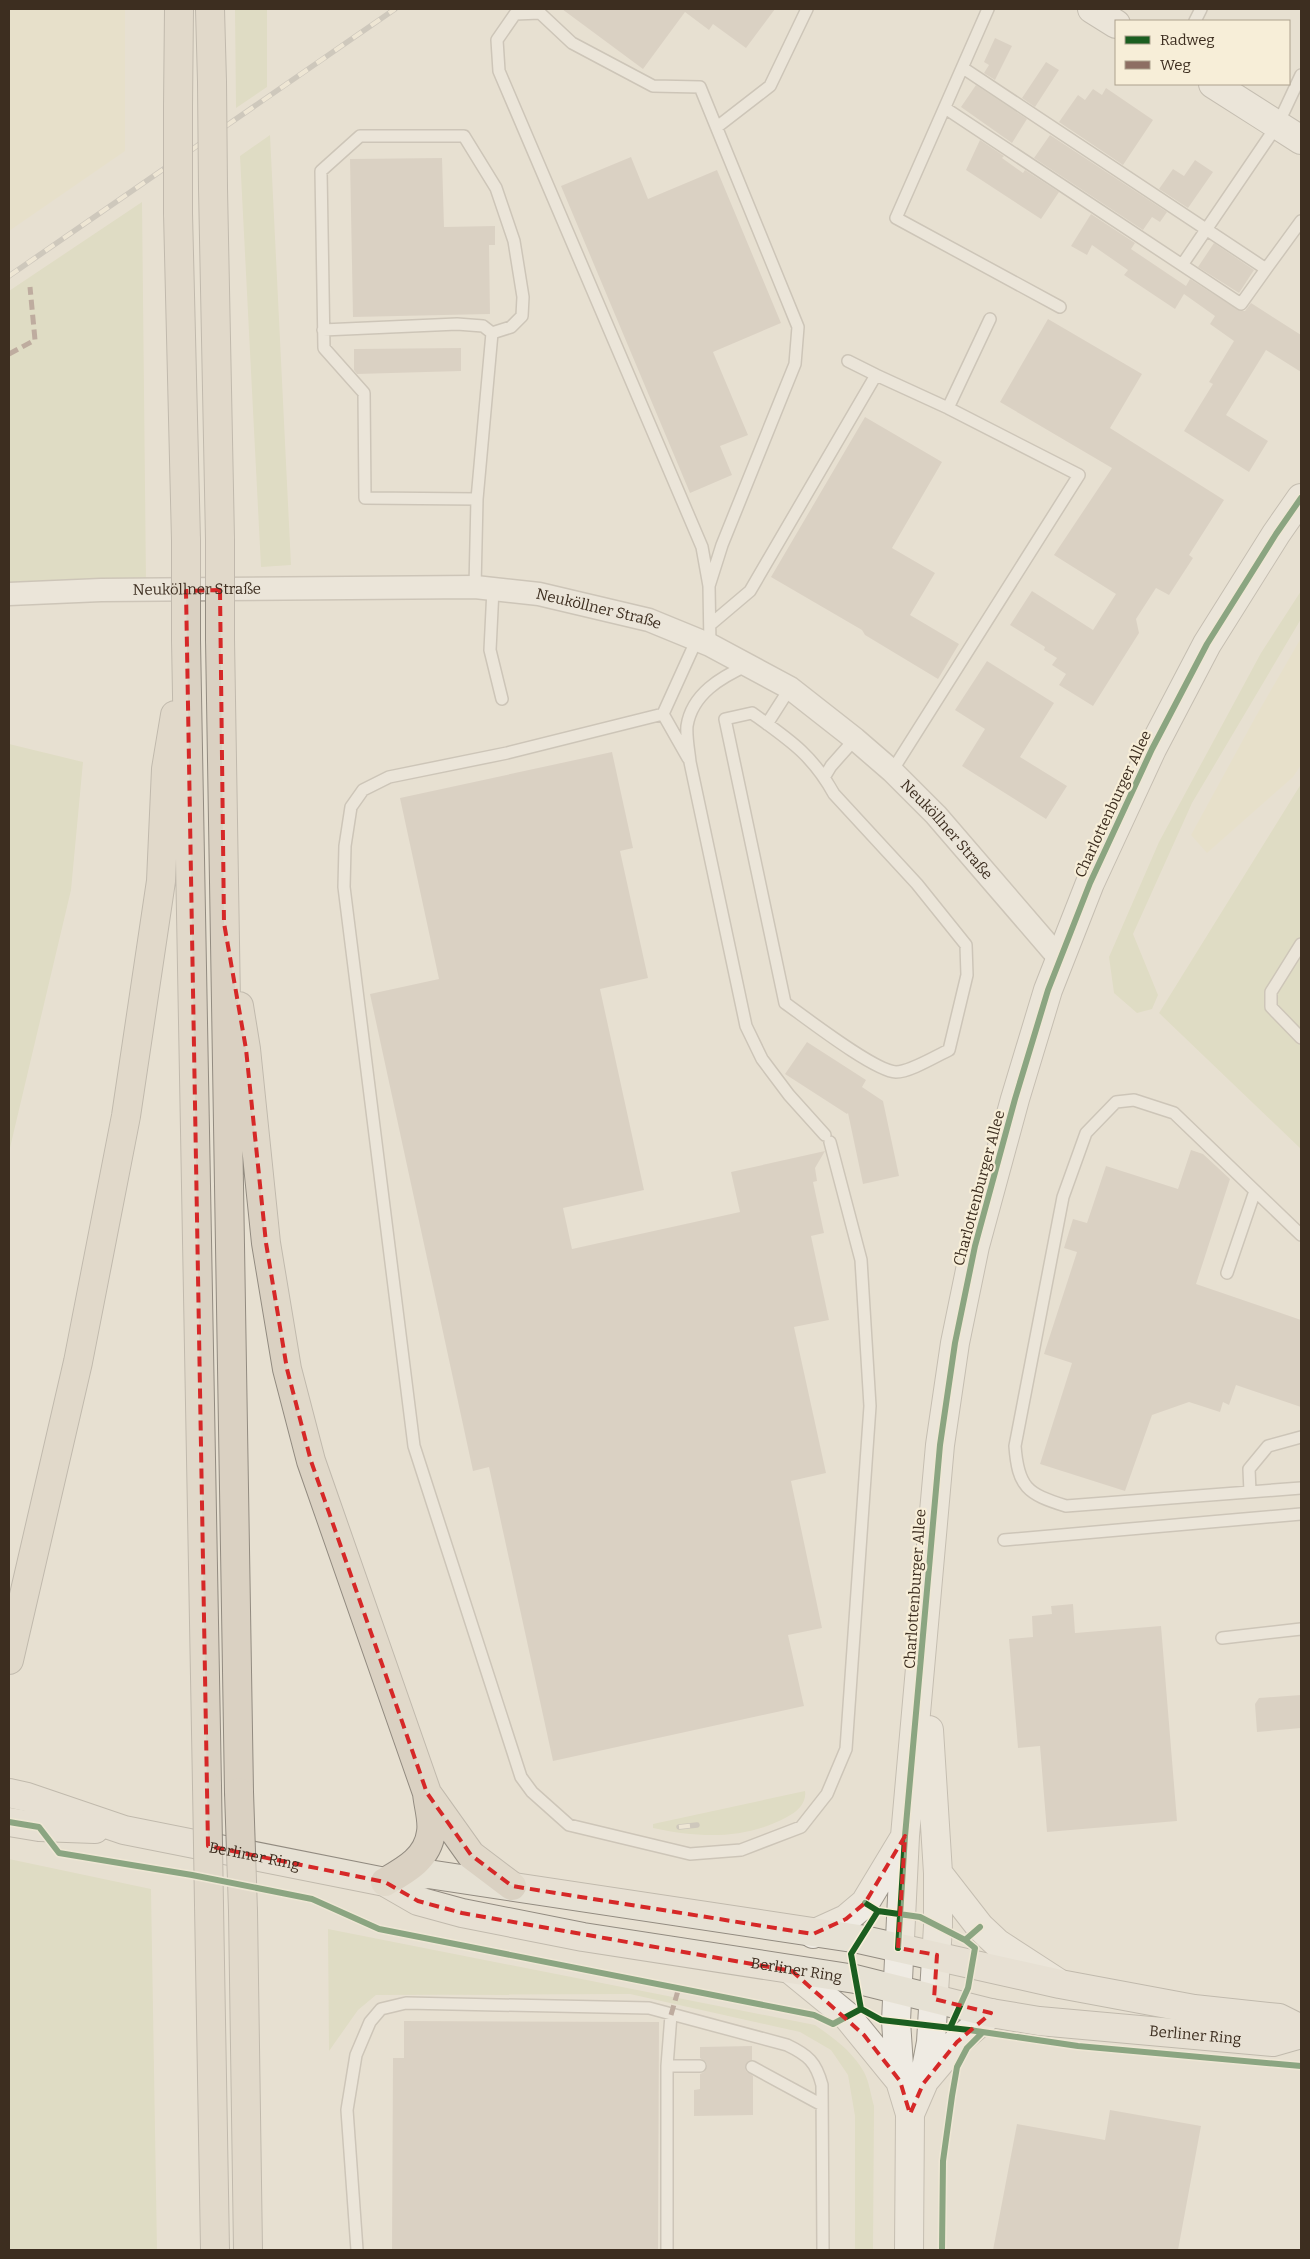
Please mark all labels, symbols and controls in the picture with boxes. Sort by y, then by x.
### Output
legend [1115,20,1290,85]
text: Radweg [1160,31,1215,49]
text: Weg [1160,56,1191,74]
street label: Neuköllner Straße [133,580,261,599]
street label: Neuköllner Straße [534,585,664,633]
street label: Charlottenburger Allee [1071,728,1155,880]
street label: Neuköllner Straße [897,776,996,883]
street label: Charlottenburger Allee [950,1108,1008,1268]
street label: Charlottenburger Allee [900,1508,930,1670]
street label: Berliner Ring [208,1838,302,1874]
street label: Berliner Ring [749,1954,843,1986]
street label: Berliner Ring [1148,2022,1242,2048]

